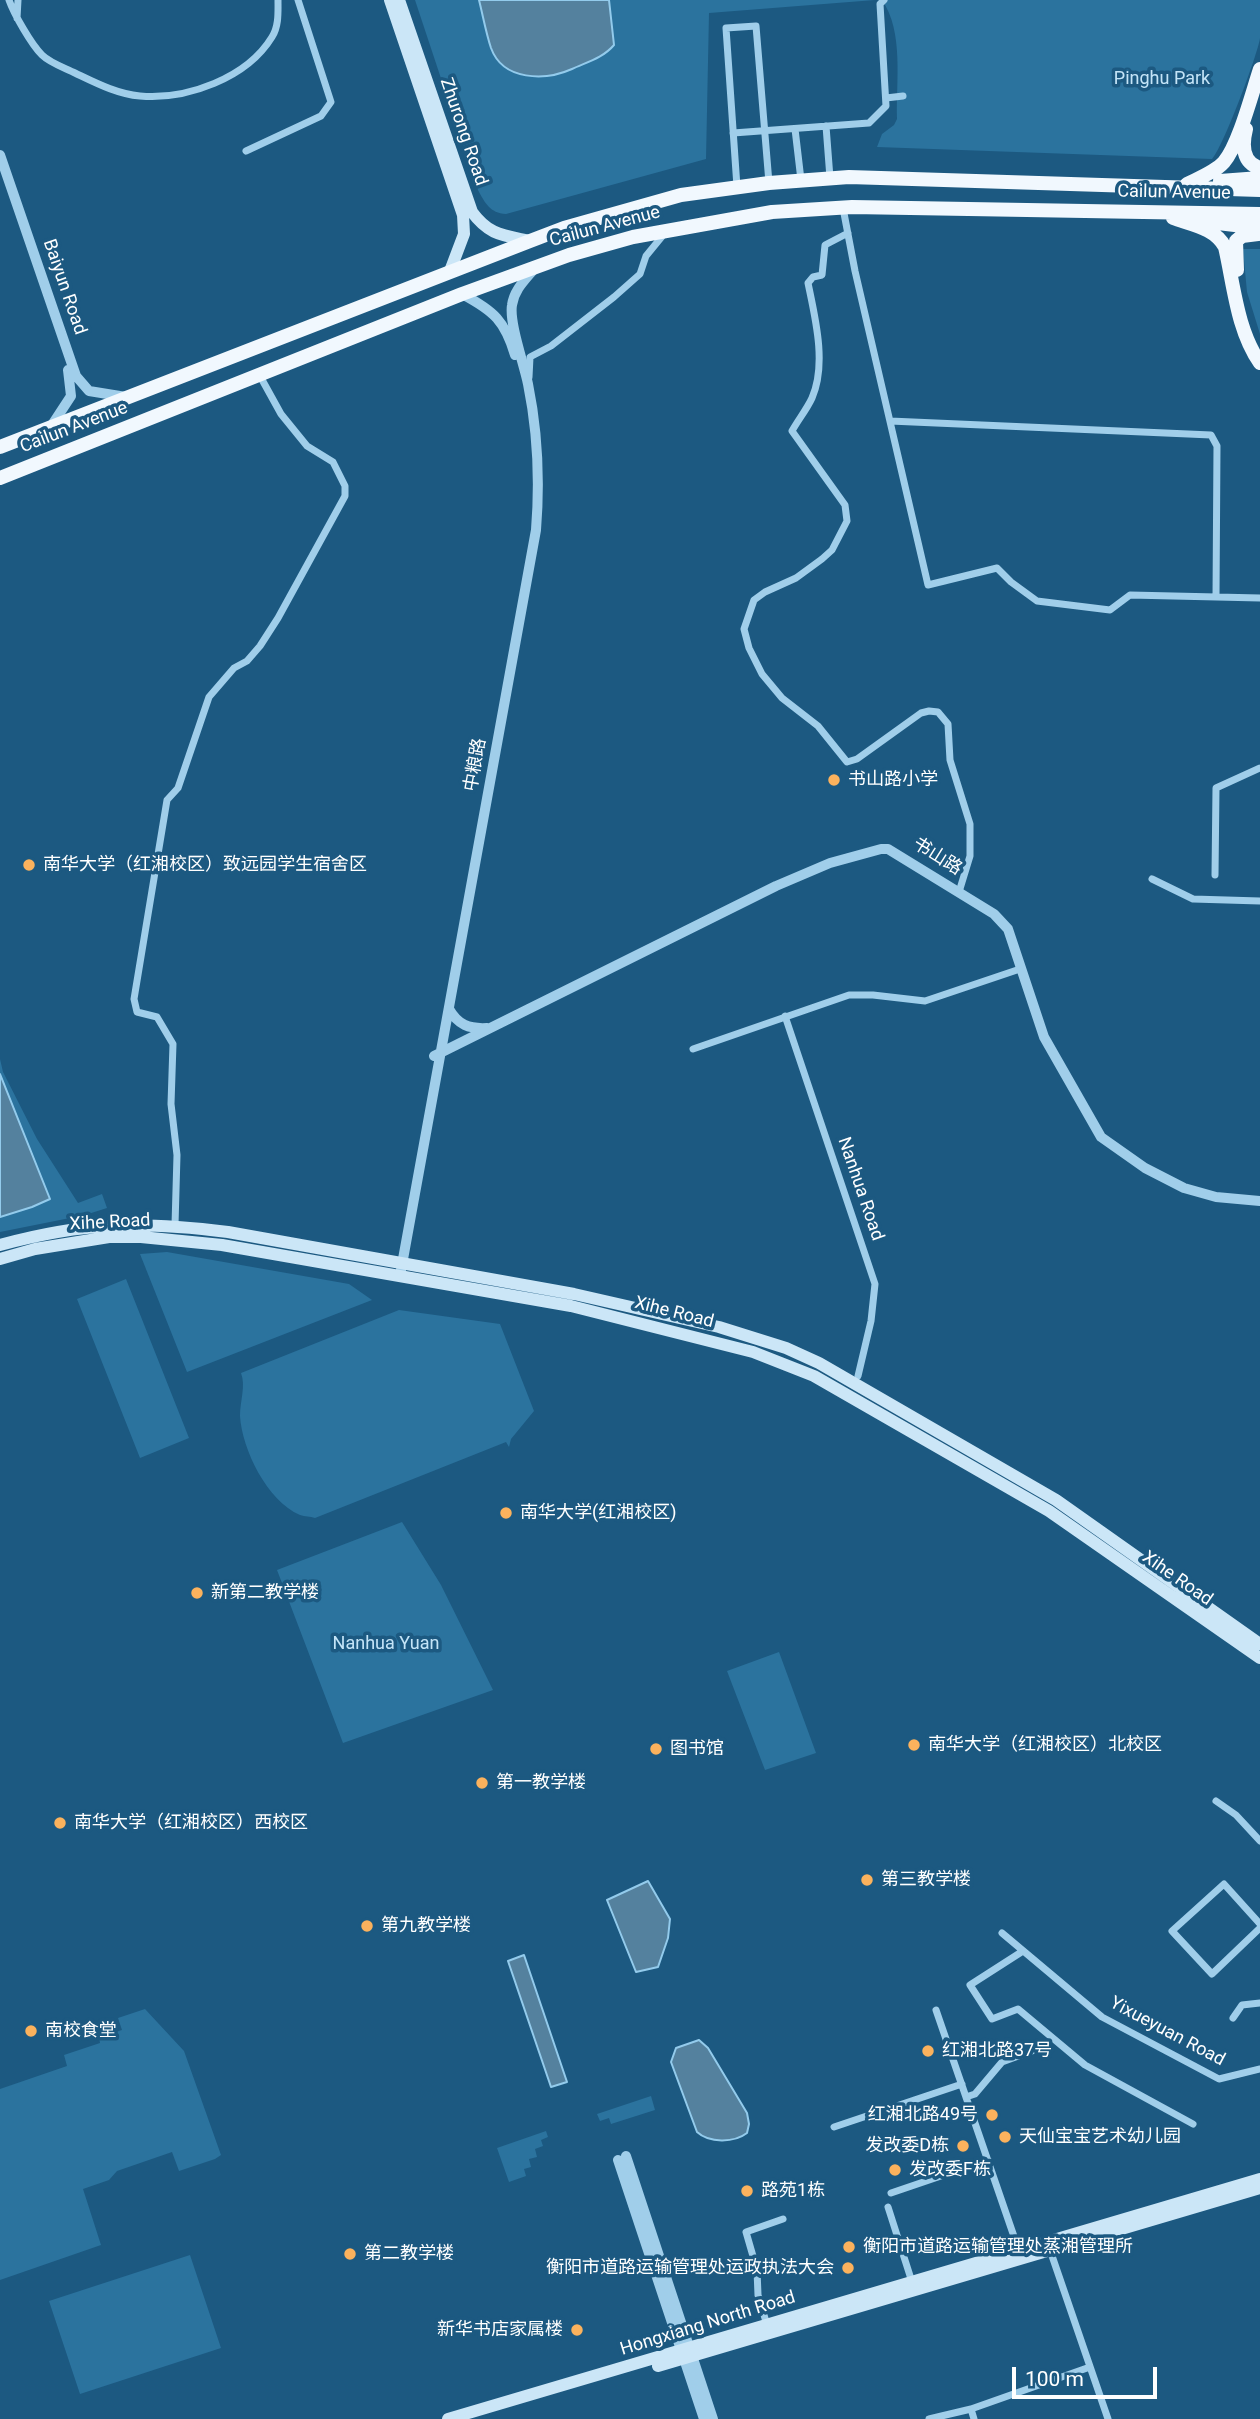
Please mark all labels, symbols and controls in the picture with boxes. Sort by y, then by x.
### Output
park label: Pinghu Park [1114,68,1210,90]
street label: Zhurong Road [434,75,492,189]
street label: Cailun Avenue [1117,181,1231,205]
street label: Cailun Avenue [547,202,663,252]
street label: Baiyun Road [38,236,90,338]
street label: Cailun Avenue [17,398,131,458]
street label: 中粮路 [461,737,491,793]
place label: 书山路小学 [848,769,938,791]
marker: 书山路小学 [826,772,842,788]
street label: 书山路 [908,834,966,880]
place label: 南华大学（红湘校区）致远园学生宿舍区 [43,854,367,876]
marker: 南华大学（红湘校区）致远园学生宿舍区 [21,857,37,873]
street label: Nanhua Road [832,1134,888,1244]
street label: Xihe Road [69,1210,151,1236]
street label: Xihe Road [632,1293,716,1333]
place label: 南华大学(红湘校区) [520,1502,676,1524]
marker: 南华大学(红湘校区) [498,1505,514,1521]
street label: Xihe Road [1138,1547,1216,1611]
place label: 新第二教学楼 [211,1582,319,1604]
marker: 新第二教学楼 [189,1585,205,1601]
park label: Nanhua Yuan [333,1633,439,1655]
place label: 南华大学（红湘校区）北校区 [928,1734,1162,1756]
marker: 南华大学（红湘校区）北校区 [906,1737,922,1753]
place label: 图书馆 [670,1738,724,1760]
marker: 图书馆 [648,1741,664,1757]
place label: 第一教学楼 [496,1772,586,1794]
marker: 第一教学楼 [474,1775,490,1791]
place label: 南华大学（红湘校区）西校区 [74,1812,308,1834]
marker: 南华大学（红湘校区）西校区 [52,1815,68,1831]
place label: 第三教学楼 [881,1869,971,1891]
marker: 第三教学楼 [859,1872,875,1888]
place label: 第九教学楼 [381,1915,471,1937]
marker: 第九教学楼 [359,1918,375,1934]
street label: Yixueyuan Road [1106,1993,1228,2071]
place label: 南校食堂 [45,2020,117,2042]
marker: 南校食堂 [23,2023,39,2039]
place label: 红湘北路37号 [942,2040,1052,2062]
marker: 红湘北路37号 [920,2043,936,2059]
place label: 红湘北路49号 [868,2104,978,2126]
marker: 红湘北路49号 [984,2107,1000,2123]
place label: 天仙宝宝艺术幼儿园 [1019,2126,1181,2148]
marker: 天仙宝宝艺术幼儿园 [997,2129,1013,2145]
place label: 发改委D栋 [865,2135,949,2157]
marker: 发改委D栋 [955,2138,971,2154]
place label: 发改委F栋 [909,2159,991,2181]
marker: 发改委F栋 [887,2162,903,2178]
place label: 路苑1栋 [761,2180,825,2202]
marker: 路苑1栋 [739,2183,755,2199]
place label: 衡阳市道路运输管理处蒸湘管理所 [863,2236,1133,2258]
marker: 衡阳市道路运输管理处蒸湘管理所 [841,2239,857,2255]
place label: 第二教学楼 [364,2243,454,2265]
marker: 第二教学楼 [342,2246,358,2262]
place label: 衡阳市道路运输管理处运政执法大会 [546,2257,834,2279]
marker: 衡阳市道路运输管理处运政执法大会 [840,2260,856,2276]
street label: Hongxiang North Road [618,2287,798,2361]
place label: 新华书店家属楼 [437,2319,563,2341]
marker: 新华书店家属楼 [569,2322,585,2338]
scale bar [1015,2352,1160,2396]
text: 100 m [1025,2367,1084,2391]

